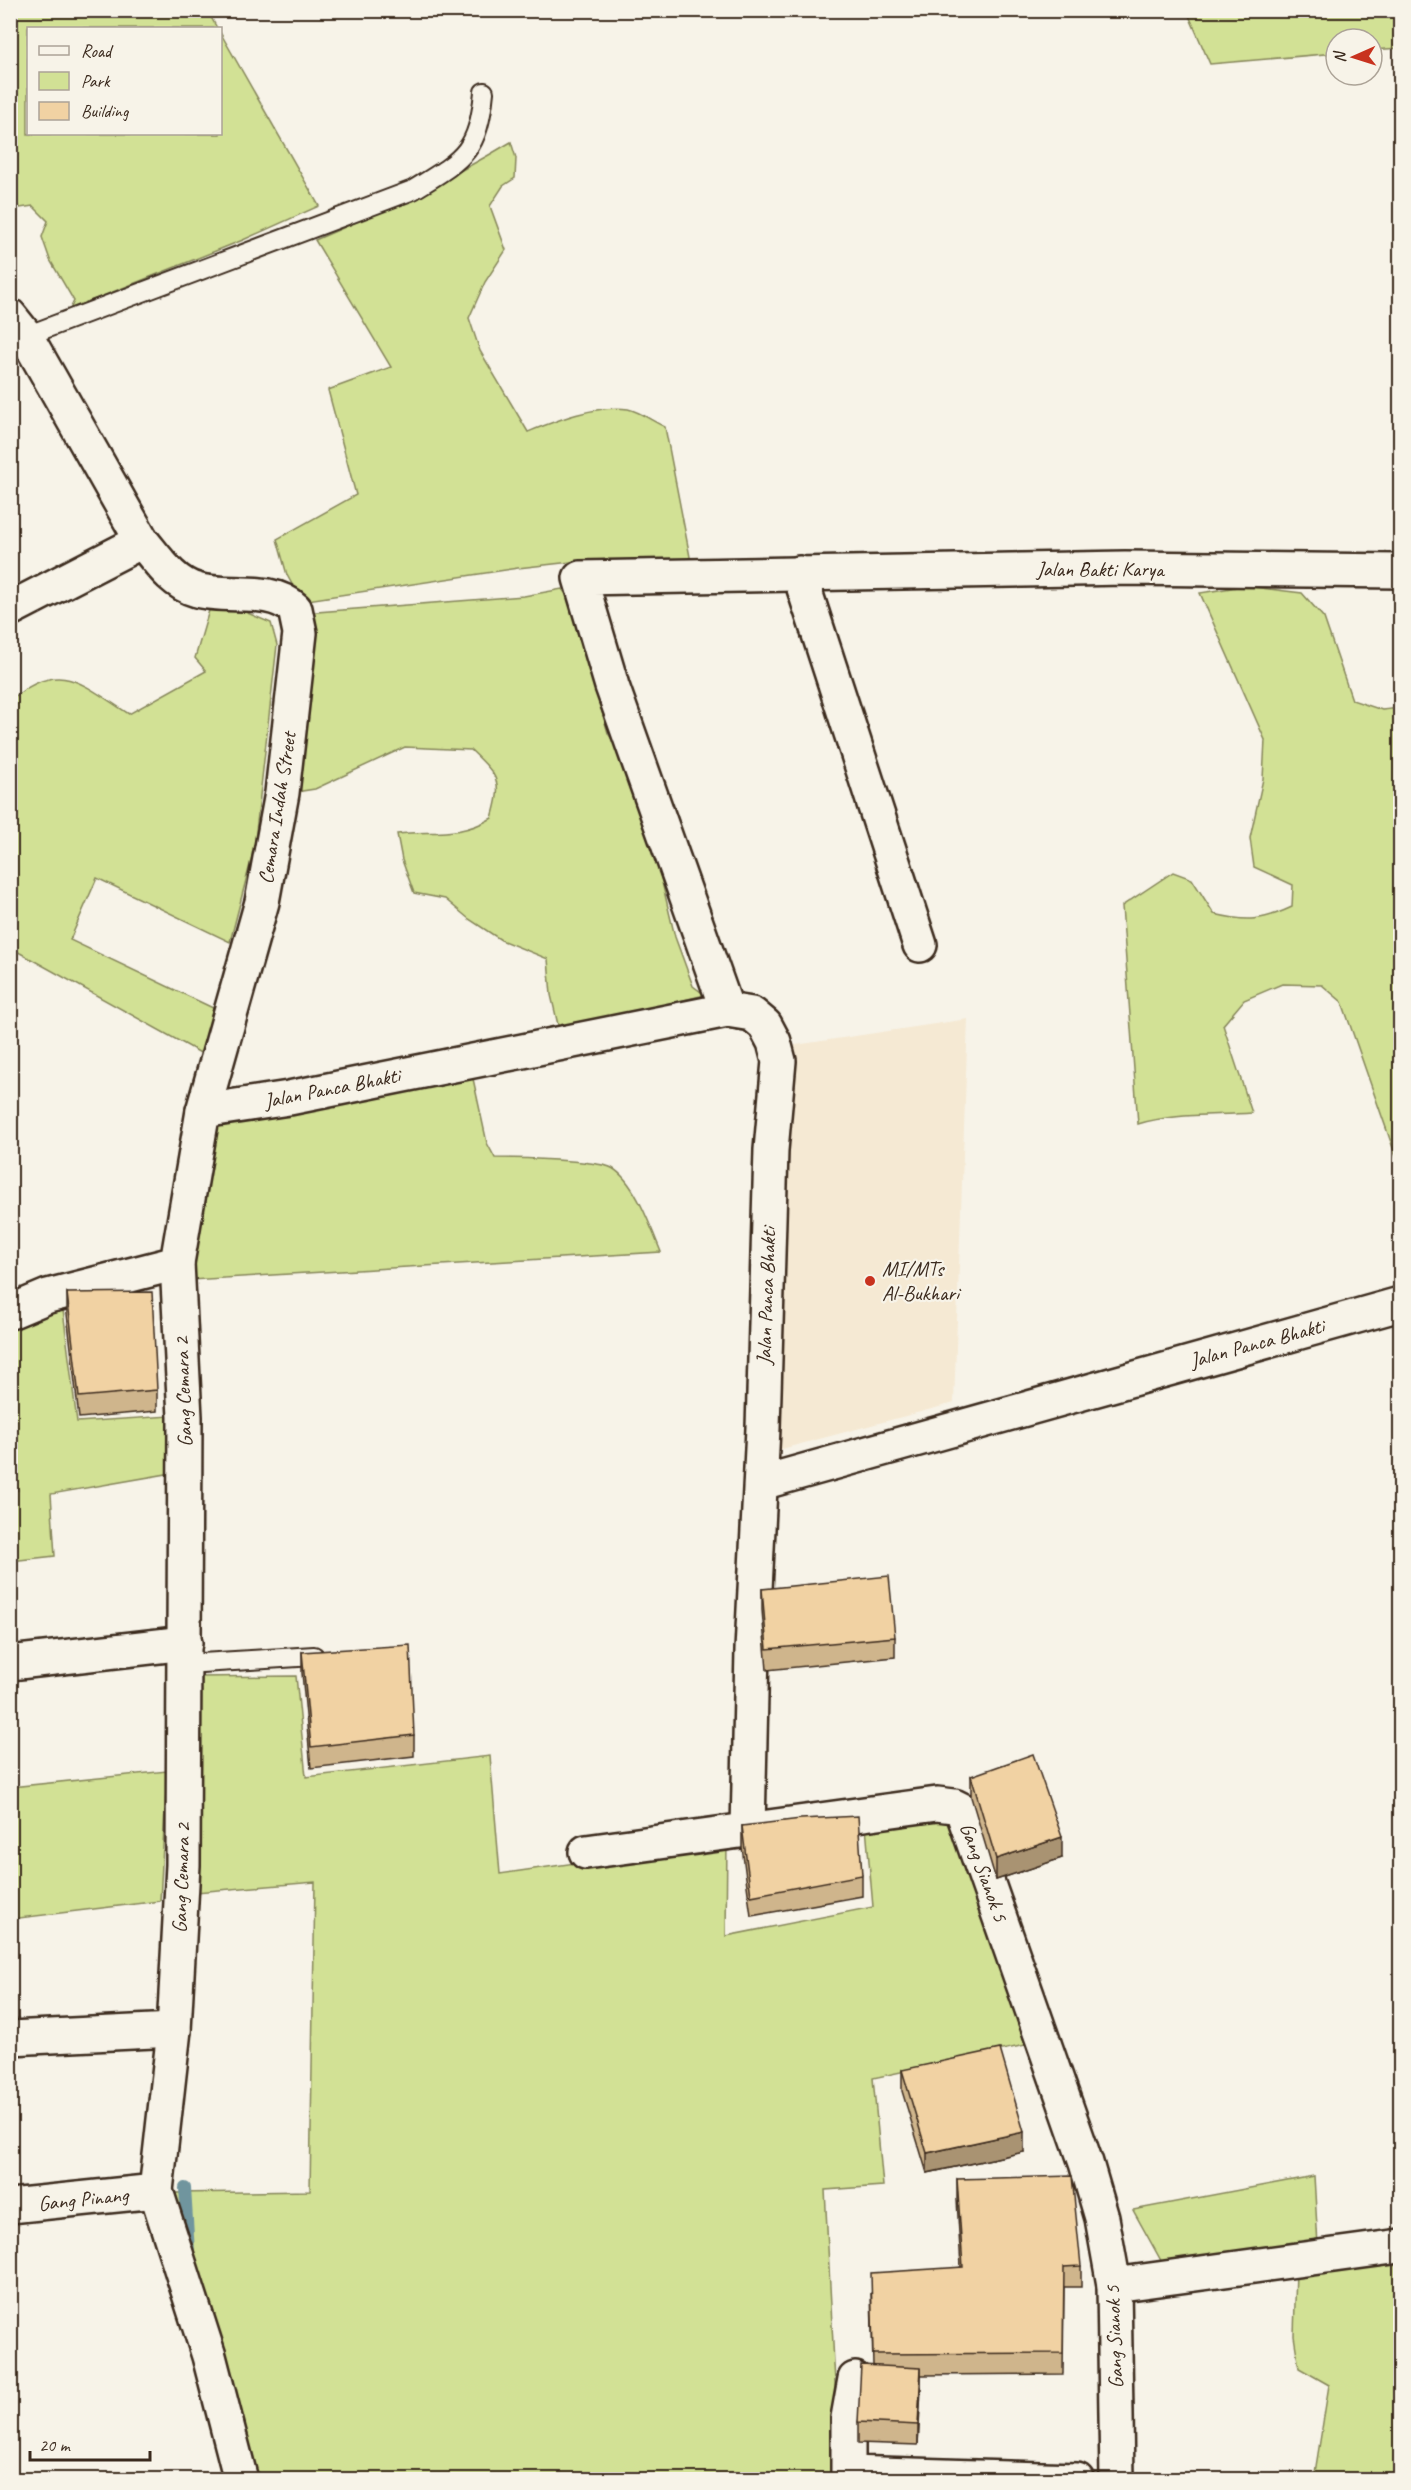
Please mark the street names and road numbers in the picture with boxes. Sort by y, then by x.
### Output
street label: Jalan Bakti Karya [1035,556,1166,582]
street label: Cemara Indah Street [252,728,302,886]
street label: Jalan Panca Bhakti [261,1062,405,1114]
street label: Jalan Panca Bhakti [751,1224,782,1366]
street label: Jalan Panca Bhakti [1186,1312,1330,1374]
street label: Gang Cemara 2 [168,1335,198,1447]
street label: Gang Sianok 5 [954,1819,1014,1926]
street label: Gang Cemara 2 [166,1821,196,1933]
street label: Gang Pinang [37,2181,131,2217]
street label: Gang Sianok 5 [1099,2283,1129,2389]

